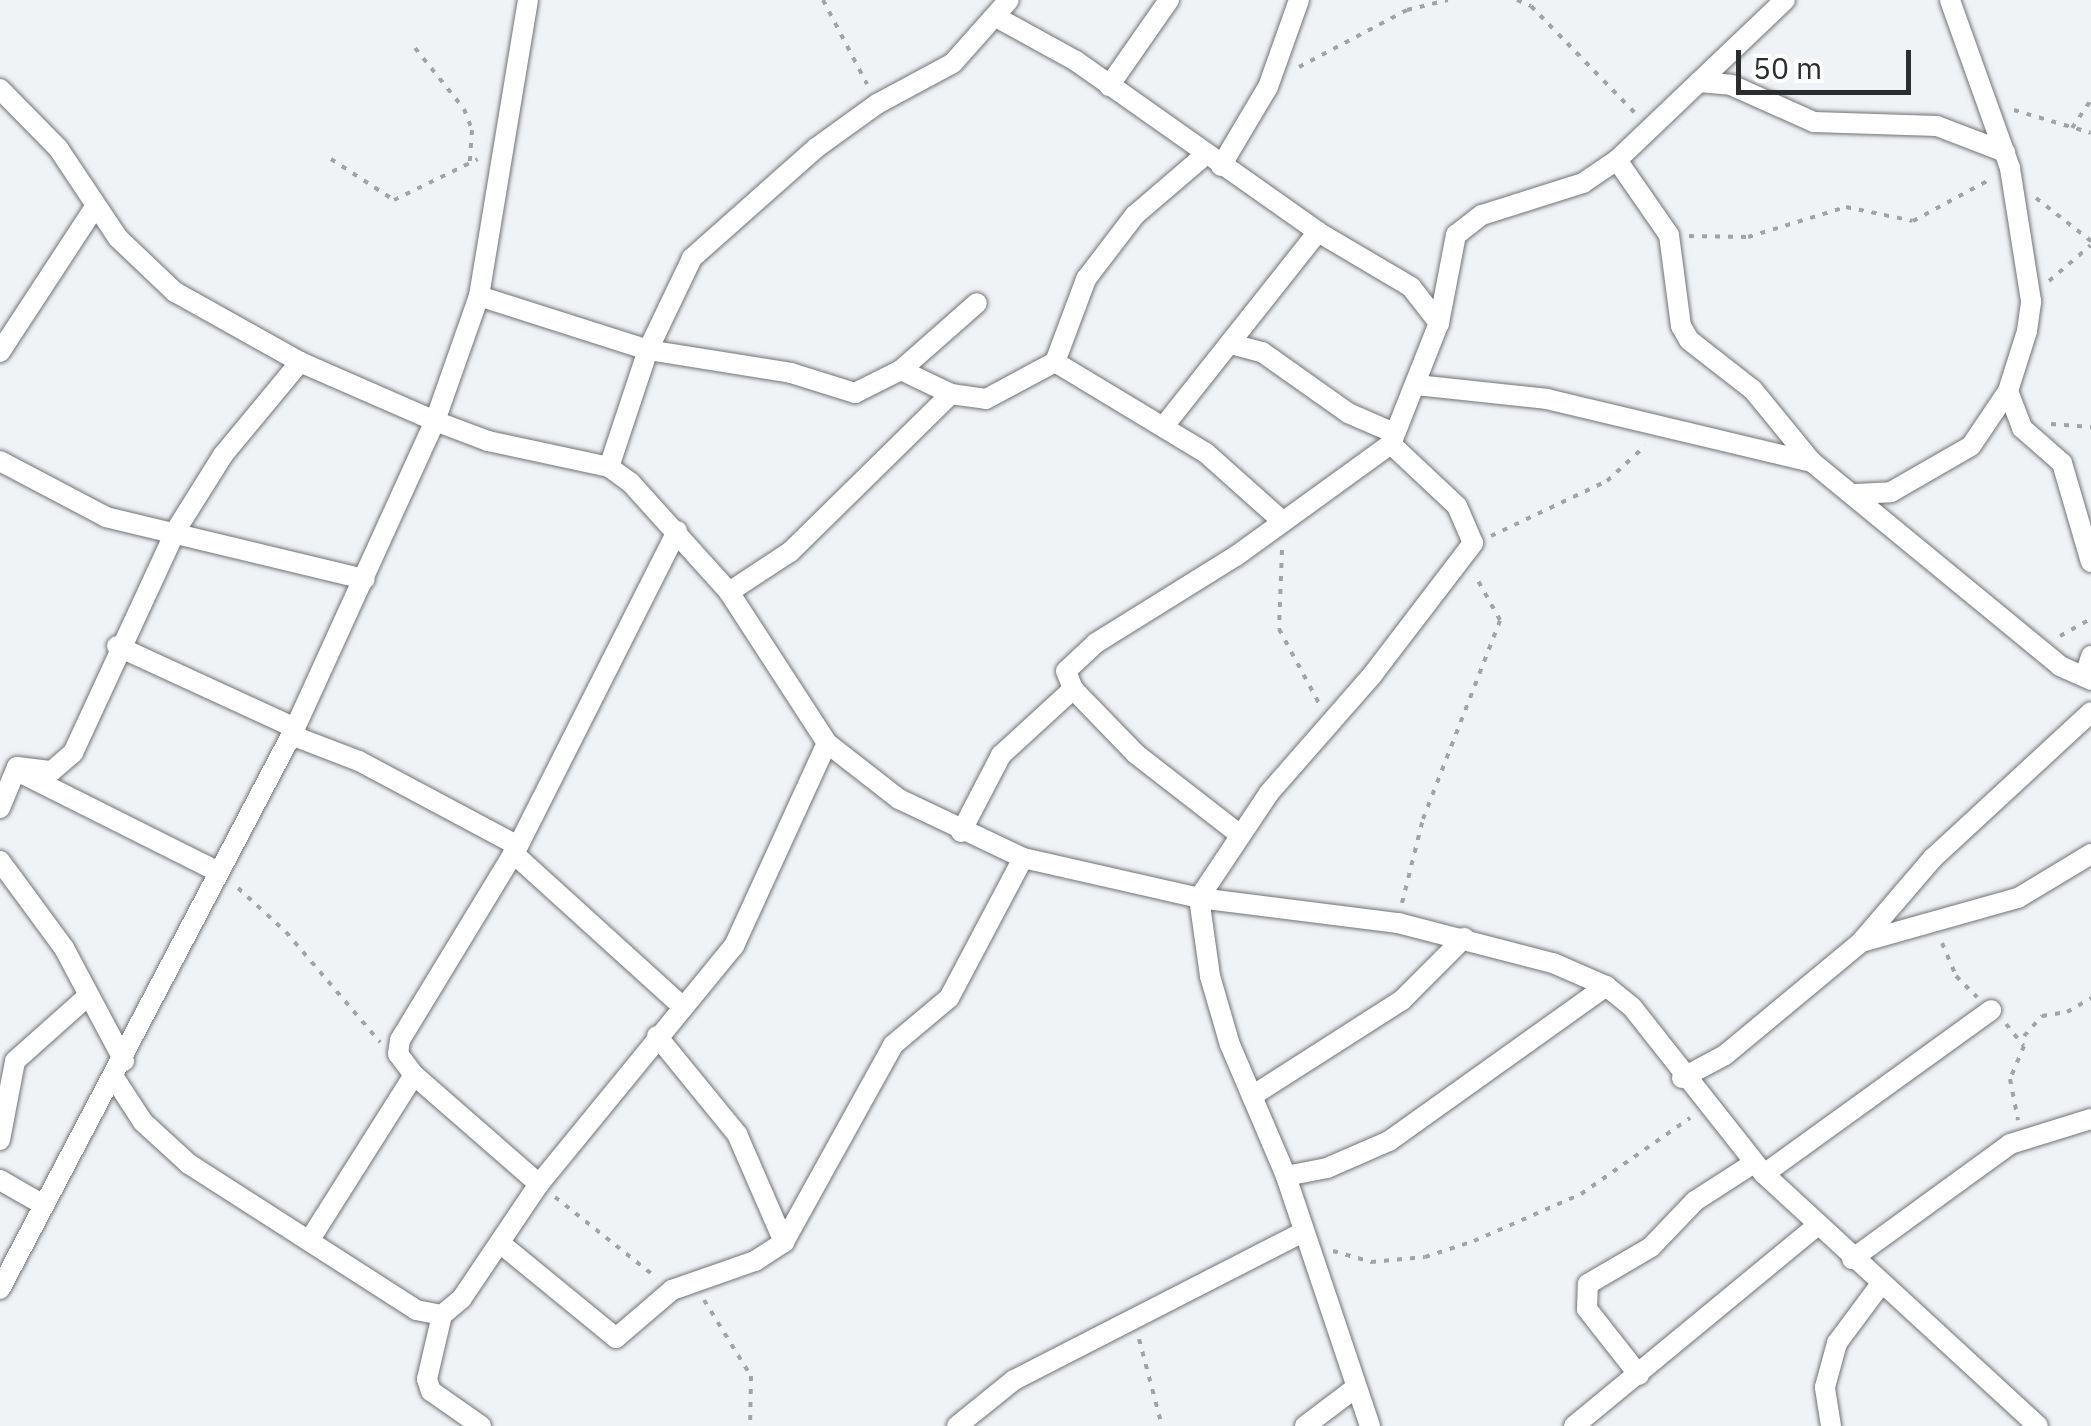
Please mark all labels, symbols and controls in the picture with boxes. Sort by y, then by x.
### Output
scale bar [1741,30,1916,92]
text: 50 m [1753,48,1822,87]

